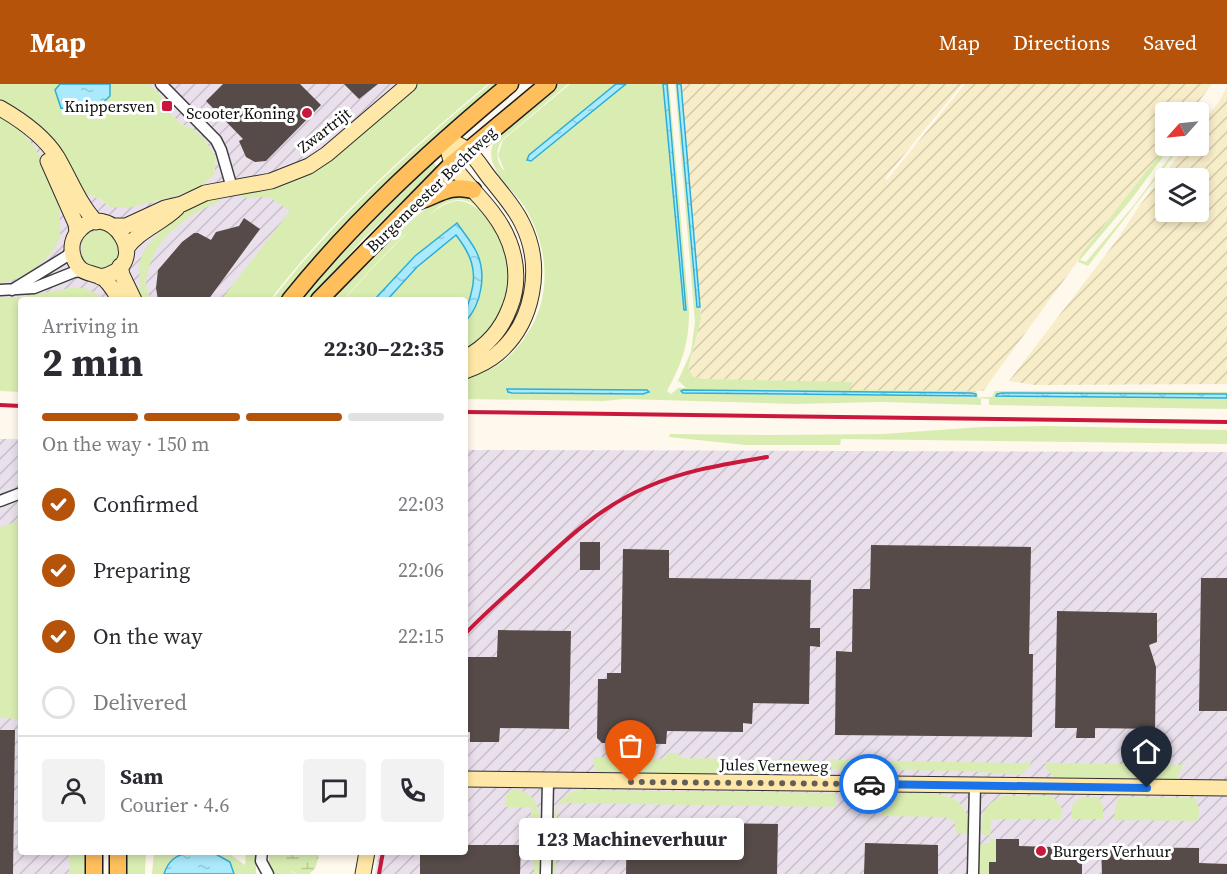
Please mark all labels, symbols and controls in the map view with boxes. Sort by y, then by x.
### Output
text: Map [30,23,86,61]
text: Map [939,28,980,57]
text: Directions [1013,28,1110,57]
text: Saved [1143,28,1197,57]
place label: Knippersven [64,95,155,117]
marker: Knippersven [160,99,174,113]
place label: Scooter Koning [186,102,295,124]
street label: Zwartrijt [293,102,356,158]
north arrow [1155,102,1209,156]
map controls [1155,102,1209,222]
marker: Scooter Koning [300,106,314,120]
street label: Burgemeester Bechtweg [361,121,501,257]
button: layers [1155,168,1209,222]
text: Arriving in [42,312,139,340]
text: 22:30–22:35 [324,333,444,363]
text: 2 min [42,336,143,389]
text: On the way · 150 m [42,430,209,458]
icon: check [42,488,75,521]
text: Confirmed [93,489,198,519]
text: 22:03 [398,490,444,518]
icon: check [42,554,75,587]
text: Preparing [93,555,190,585]
text: 22:06 [398,556,444,584]
icon: check [42,620,75,653]
text: On the way [93,621,202,651]
text: 22:15 [398,622,444,650]
text: Delivered [93,687,187,717]
pin [605,720,656,782]
pin [1121,726,1172,788]
icon: bag [614,729,647,762]
icon: home [1130,735,1163,768]
street label: Jules Verneweg [719,753,828,777]
courier [839,754,899,814]
button: person [42,759,105,822]
button: chat [303,759,366,822]
button: phone [381,759,444,822]
text: Sam [120,761,164,791]
icon: car [853,768,886,801]
text: Courier · 4.6 [120,791,229,819]
callout: 123 Machineverhuur [518,818,744,860]
text: 123 Machineverhuur [536,825,727,853]
place label: Burgers Verhuur [1053,840,1171,862]
marker: Burgers Verhuur [1034,844,1048,858]

